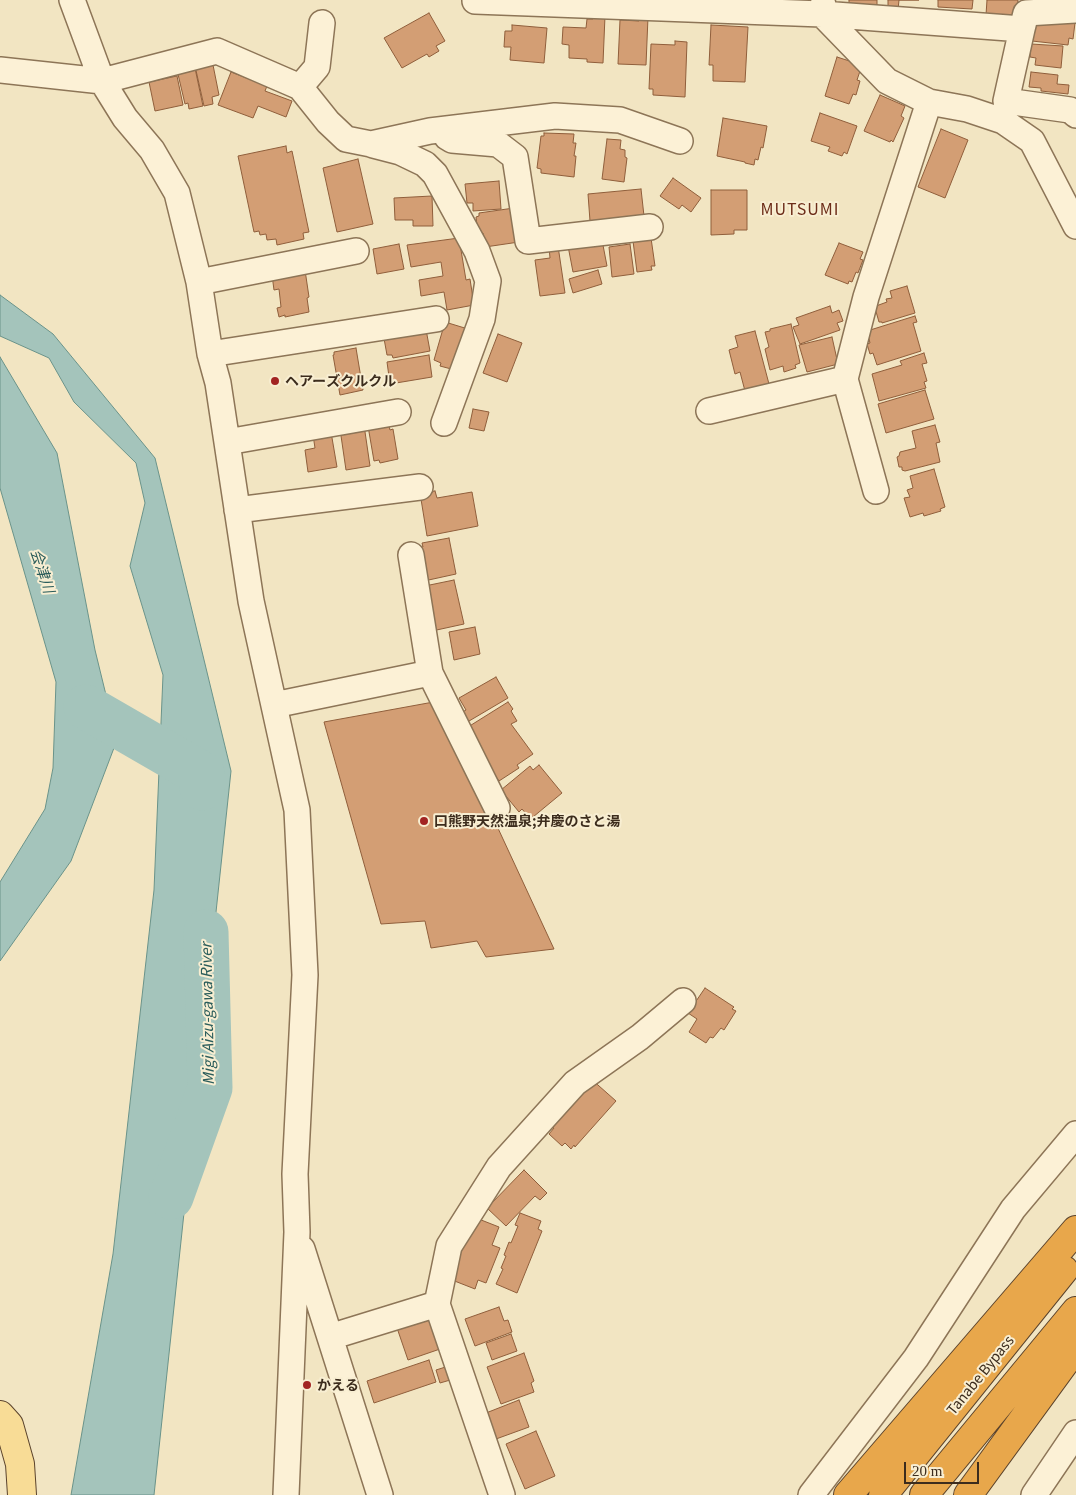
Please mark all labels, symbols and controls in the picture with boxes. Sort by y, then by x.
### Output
district label: MUTSUMI [760,199,840,219]
place label: ヘアーズクルクル [285,373,396,389]
marker: ヘアーズクルクル [269,375,281,387]
water label: 会津川 [27,547,59,595]
place label: 口熊野天然温泉;弁慶のさと湯 [434,813,621,829]
marker: 口熊野天然温泉;弁慶のさと湯 [418,815,430,827]
water label: Migi Aizu-gawa River [197,943,217,1085]
street label: Tanabe Bypass [943,1332,1017,1418]
place label: かえる [317,1377,359,1393]
marker: かえる [301,1379,313,1391]
scale bar [906,1452,981,1484]
text: 20 m [912,1463,942,1479]

